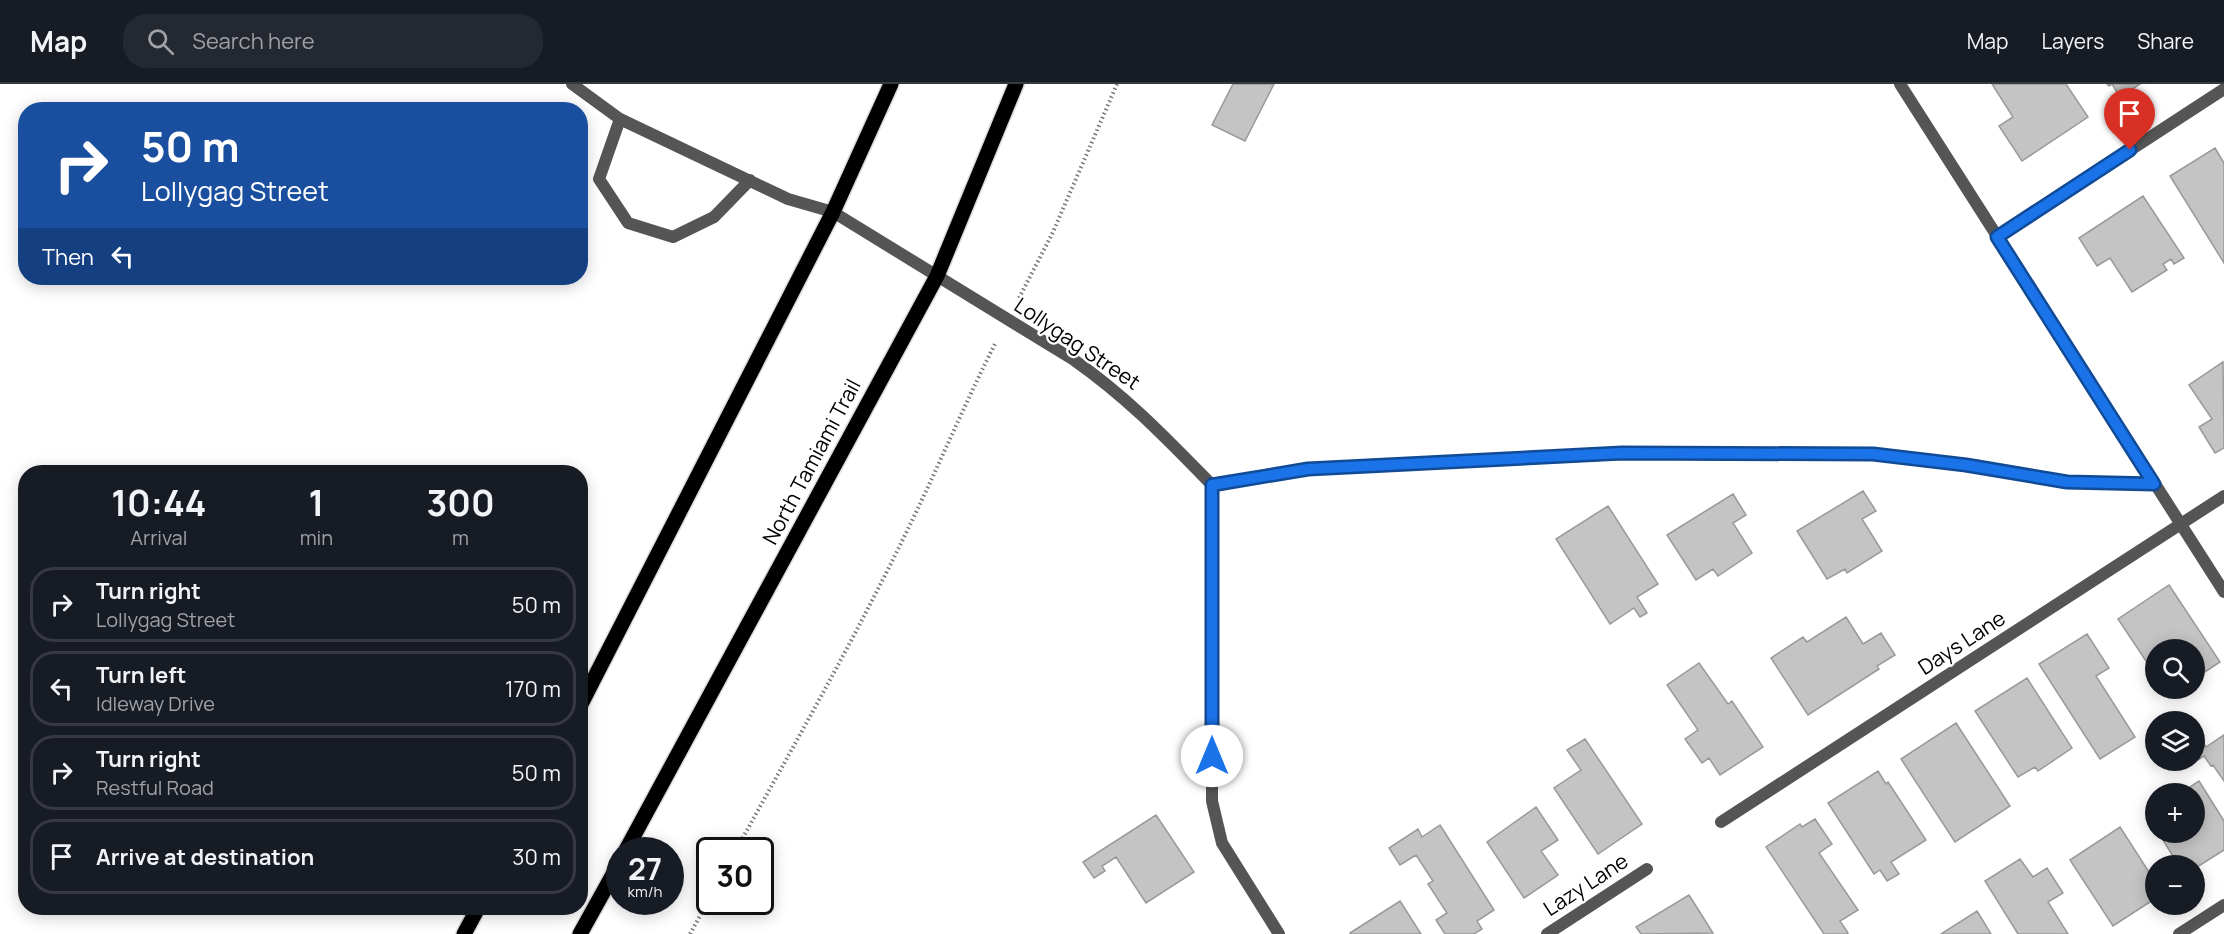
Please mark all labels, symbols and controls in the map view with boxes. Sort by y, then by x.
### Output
search box [123,14,543,68]
text: Map [30,22,87,60]
icon: search [144,25,177,58]
text: Search here [192,26,315,56]
text: Map [1967,27,2008,55]
text: Layers [2041,27,2104,55]
text: Share [2137,27,2194,55]
pin [2104,88,2155,150]
icon: arrive [2113,97,2146,130]
text: 50 m [141,117,239,175]
icon: right [42,126,120,204]
text: Lollygag Street [141,172,329,209]
icon: left [106,240,139,273]
text: Then [42,242,94,272]
street label: Lollygag Street [1009,291,1146,396]
street label: North Tamiami Trail [756,374,867,549]
text: 10:44 [111,478,206,527]
text: 1 [309,478,324,527]
text: 300 [426,478,495,527]
text: Arrival [130,524,187,551]
text: min [300,524,333,551]
text: m [452,524,469,551]
text: Turn right [96,576,201,606]
icon: right [45,588,78,621]
text: 50 m [512,590,561,620]
street label: Days Lane [1913,604,2010,681]
text: Lollygag Street [96,606,235,633]
map controls [2145,639,2205,915]
button: search [2145,639,2205,699]
text: Turn left [96,660,186,690]
icon: left [45,672,78,705]
text: 170 m [505,674,561,704]
text: Idleway Drive [96,690,215,717]
button: layers [2145,711,2205,771]
position arrow [1180,724,1244,788]
text: Turn right [96,744,201,774]
icon: right [45,756,78,789]
text: 50 m [512,758,561,788]
text: Restful Road [96,774,214,801]
button: + [2145,783,2205,843]
speed limit sign: 30 [696,837,774,915]
icon: arrive [45,840,78,873]
text: Arrive at destination [96,842,314,872]
text: 30 m [512,842,561,872]
street label: Lazy Lane [1538,846,1633,922]
text: 27 [628,848,662,889]
button: − [2145,855,2205,915]
text: km/h [628,881,662,902]

